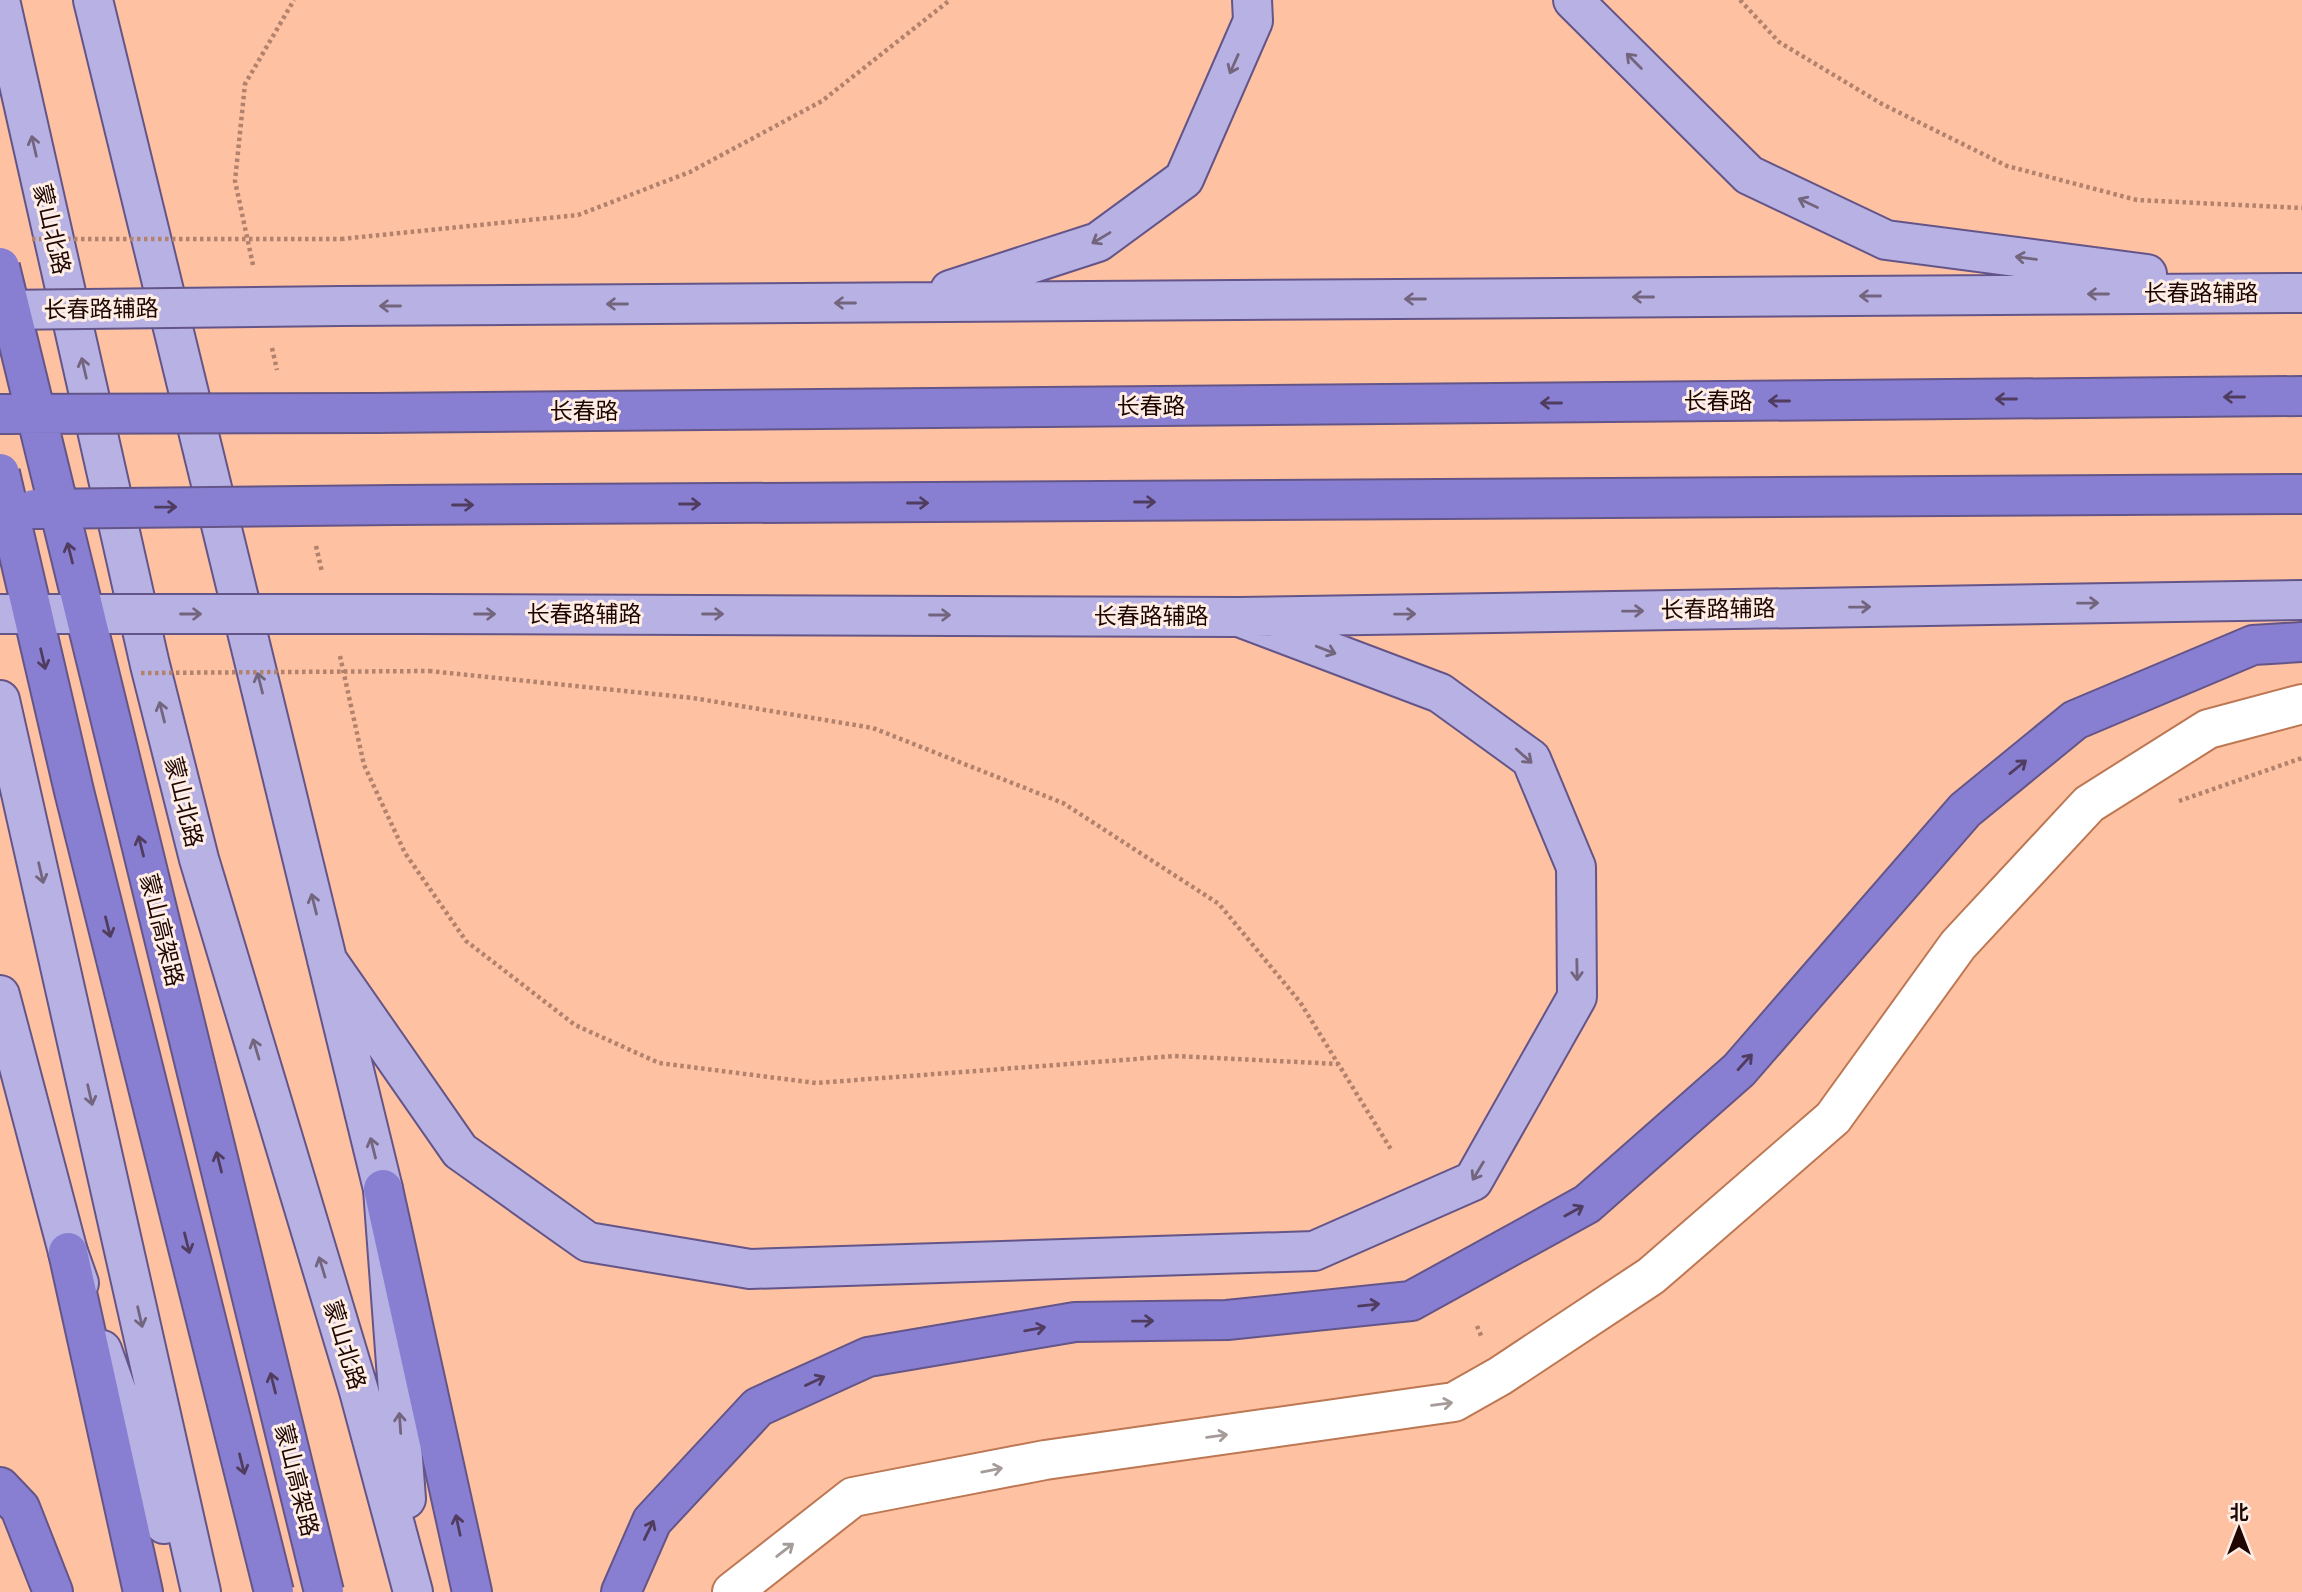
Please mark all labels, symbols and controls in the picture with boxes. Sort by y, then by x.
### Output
one-way arrow [1626,52,1643,69]
one-way arrow [1227,53,1240,74]
one-way arrow [26,135,40,158]
street label: 蒙山北路 [29,181,75,277]
one-way arrow [1798,196,1819,209]
one-way arrow [1092,231,1111,246]
one-way arrow [2015,251,2038,264]
street label: 长春路辅路 [2144,280,2259,306]
one-way arrow [2086,287,2109,301]
one-way arrow [1859,289,1882,303]
one-way arrow [1631,290,1654,304]
one-way arrow [1404,292,1427,306]
street label: 长春路辅路 [43,295,159,323]
one-way arrow [834,296,857,310]
one-way arrow [606,297,629,311]
one-way arrow [379,299,402,313]
one-way arrow [77,357,90,380]
street label: 长春路 [1684,388,1753,414]
one-way arrow [2223,390,2246,404]
one-way arrow [1995,392,2018,406]
street label: 长春路 [1117,393,1186,419]
one-way arrow [1768,394,1791,408]
one-way arrow [1540,396,1563,410]
street label: 长春路 [550,398,619,424]
one-way arrow [1134,495,1157,508]
one-way arrow [906,496,929,510]
one-way arrow [451,498,474,512]
one-way arrow [679,498,702,511]
one-way arrow [154,501,177,514]
one-way arrow [63,543,76,565]
street label: 长春路辅路 [1660,595,1776,623]
one-way arrow [2076,596,2099,610]
one-way arrow [1848,600,1871,614]
street label: 长春路辅路 [527,601,642,627]
street label: 长春路辅路 [1094,603,1209,629]
one-way arrow [1621,604,1644,617]
one-way arrow [179,607,202,621]
one-way arrow [474,607,497,621]
one-way arrow [701,607,724,621]
one-way arrow [1393,607,1416,621]
one-way arrow [929,608,952,622]
one-way arrow [1314,644,1336,657]
one-way arrow [38,647,51,669]
one-way arrow [252,672,265,694]
one-way arrow [155,701,168,724]
one-way arrow [1515,748,1533,764]
street label: 蒙山北路 [160,754,208,850]
one-way arrow [2008,759,2026,775]
one-way arrow [134,835,147,858]
one-way arrow [34,861,48,884]
street label: 蒙山高架路 [135,871,189,989]
one-way arrow [306,893,319,915]
one-way arrow [102,915,115,938]
one-way arrow [1570,958,1584,981]
one-way arrow [249,1038,262,1060]
one-way arrow [1737,1053,1753,1071]
one-way arrow [84,1083,97,1106]
one-way arrow [366,1137,379,1160]
one-way arrow [212,1151,225,1174]
one-way arrow [1471,1161,1485,1181]
one-way arrow [1563,1204,1584,1217]
one-way arrow [181,1231,194,1254]
one-way arrow [314,1256,327,1278]
street label: 蒙山北路 [319,1297,371,1393]
one-way arrow [1358,1298,1380,1311]
one-way arrow [133,1305,147,1328]
one-way arrow [1131,1314,1154,1328]
one-way arrow [1023,1322,1046,1335]
one-way arrow [266,1372,279,1395]
one-way arrow [804,1374,825,1387]
one-way arrow [1430,1397,1453,1410]
one-way arrow [394,1412,407,1435]
street label: 蒙山高架路 [270,1421,324,1539]
one-way arrow [1205,1429,1228,1442]
one-way arrow [236,1452,249,1475]
one-way arrow [980,1463,1003,1477]
north arrow [2204,1494,2274,1564]
text: 北 [2229,1501,2249,1523]
one-way arrow [450,1514,464,1537]
one-way arrow [642,1520,656,1541]
one-way arrow [776,1542,794,1557]

